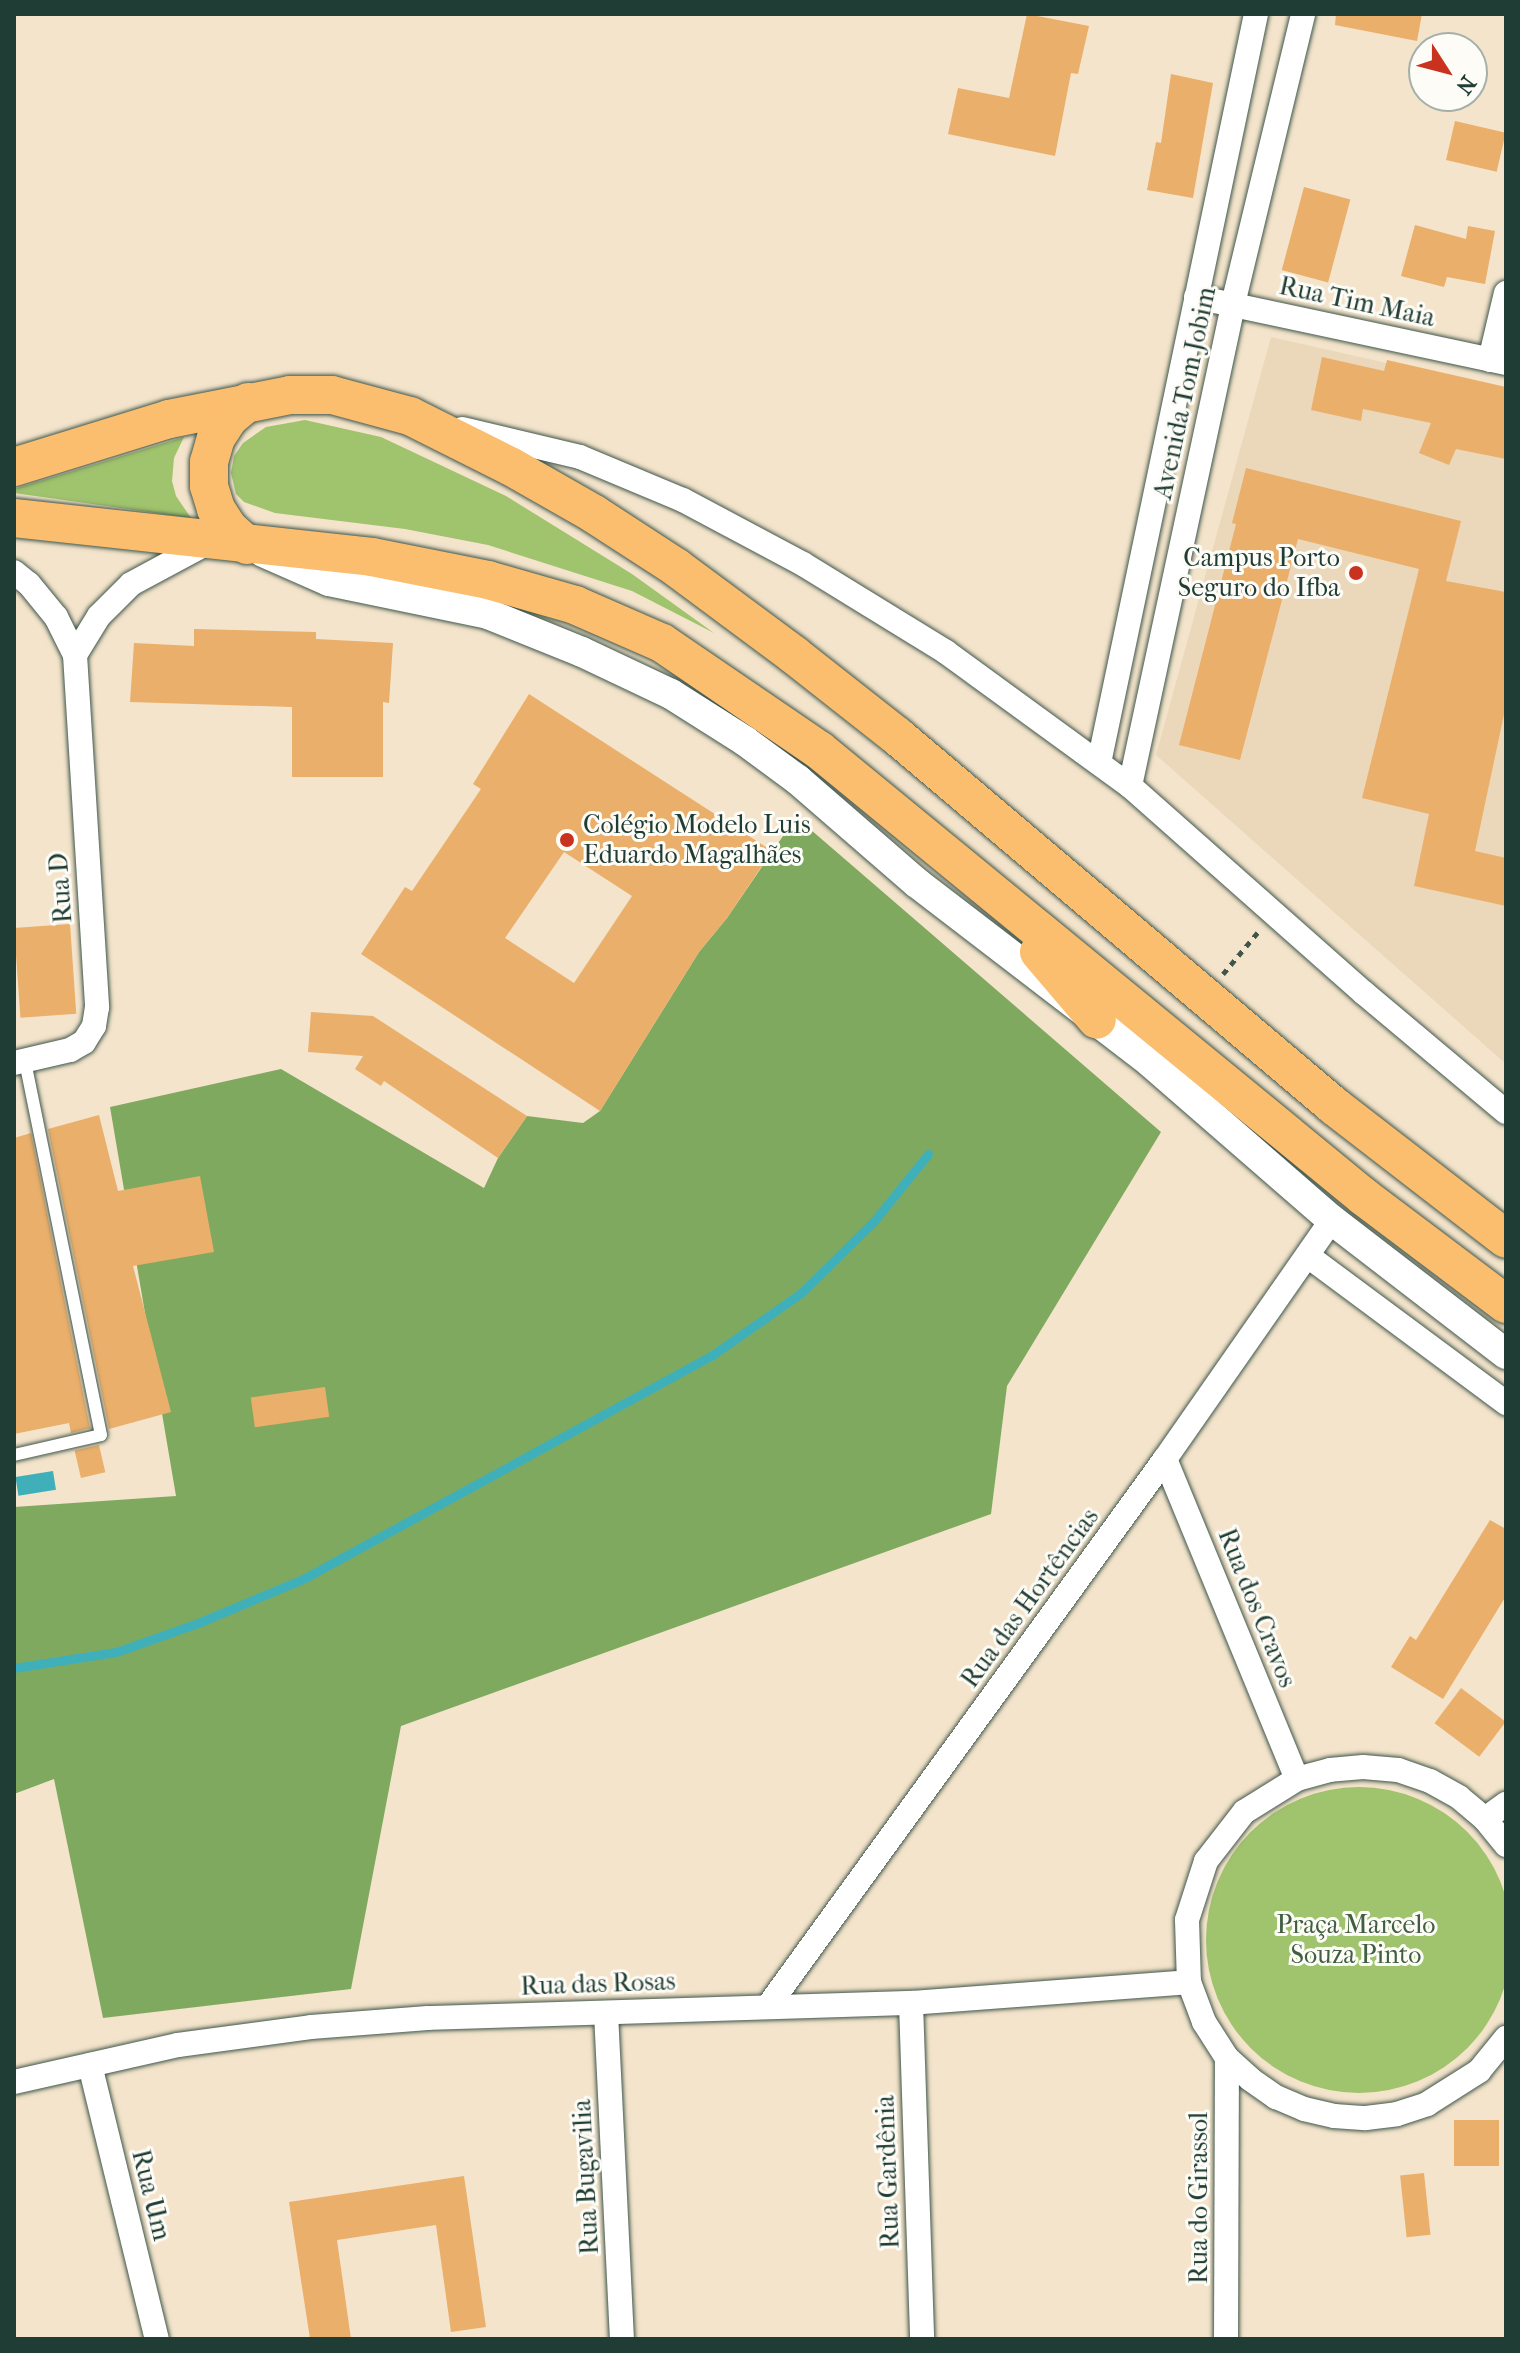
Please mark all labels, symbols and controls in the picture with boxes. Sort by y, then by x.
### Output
north arrow [1408,32,1488,112]
text: N [1450,71,1481,99]
street label: Rua Tim Maia [1276,270,1438,334]
street label: Avenida Tom Jobim [1147,284,1223,502]
place label: Campus Porto Seguro do Ifba [1178,542,1340,604]
marker: Campus Porto Seguro do Ifba [1347,564,1365,582]
place label: Colégio Modelo Luis Eduardo Magalhães [583,809,811,870]
marker: Colégio Modelo Luis Eduardo Magalhães [558,831,576,849]
street label: Rua D [43,852,79,924]
street label: Rua das Hortências [954,1502,1106,1694]
street label: Rua dos Cravos [1211,1524,1303,1692]
park label: Praça Marcelo Souza Pinto [1277,1909,1435,1970]
street label: Rua das Rosas [520,1966,676,2002]
street label: Rua Gardênia [870,2095,906,2249]
street label: Rua Bugavilia [566,2099,606,2255]
street label: Rua do Girassol [1183,2112,1215,2284]
street label: Rua Um [125,2146,177,2244]

